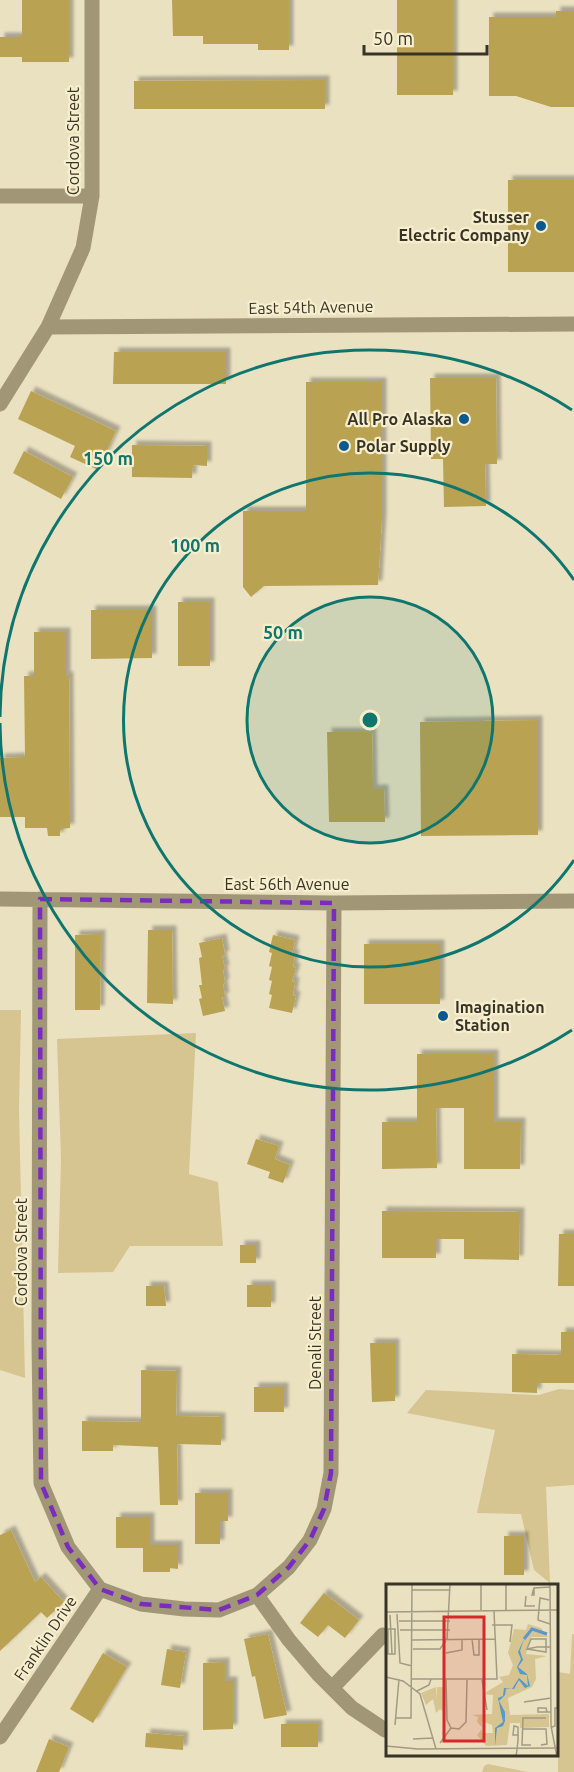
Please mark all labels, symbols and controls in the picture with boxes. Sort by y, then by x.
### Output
scale bar [364,18,487,56]
text: 50 m [373,28,413,48]
street label: Cordova Street [64,86,82,195]
place label: Stusser Electric Company [399,208,529,244]
marker: Stusser Electric Company [534,219,548,233]
street label: East 54th Avenue [248,297,374,317]
place label: All Pro Alaska [347,410,452,428]
marker: All Pro Alaska [457,412,471,426]
place label: Polar Supply [356,437,451,455]
marker: Polar Supply [337,439,351,453]
text: 150 m [83,448,133,468]
text: 100 m [170,535,220,555]
text: 50 m [263,622,303,642]
centre of rings [360,710,380,730]
street label: East 56th Avenue [224,875,350,893]
place label: Imagination Station [455,998,545,1034]
marker: Imagination Station [436,1009,450,1023]
street label: Cordova Street [12,1197,30,1306]
street label: Denali Street [306,1295,324,1390]
inset map [386,1584,559,1757]
street label: Franklin Drive [10,1592,80,1684]

